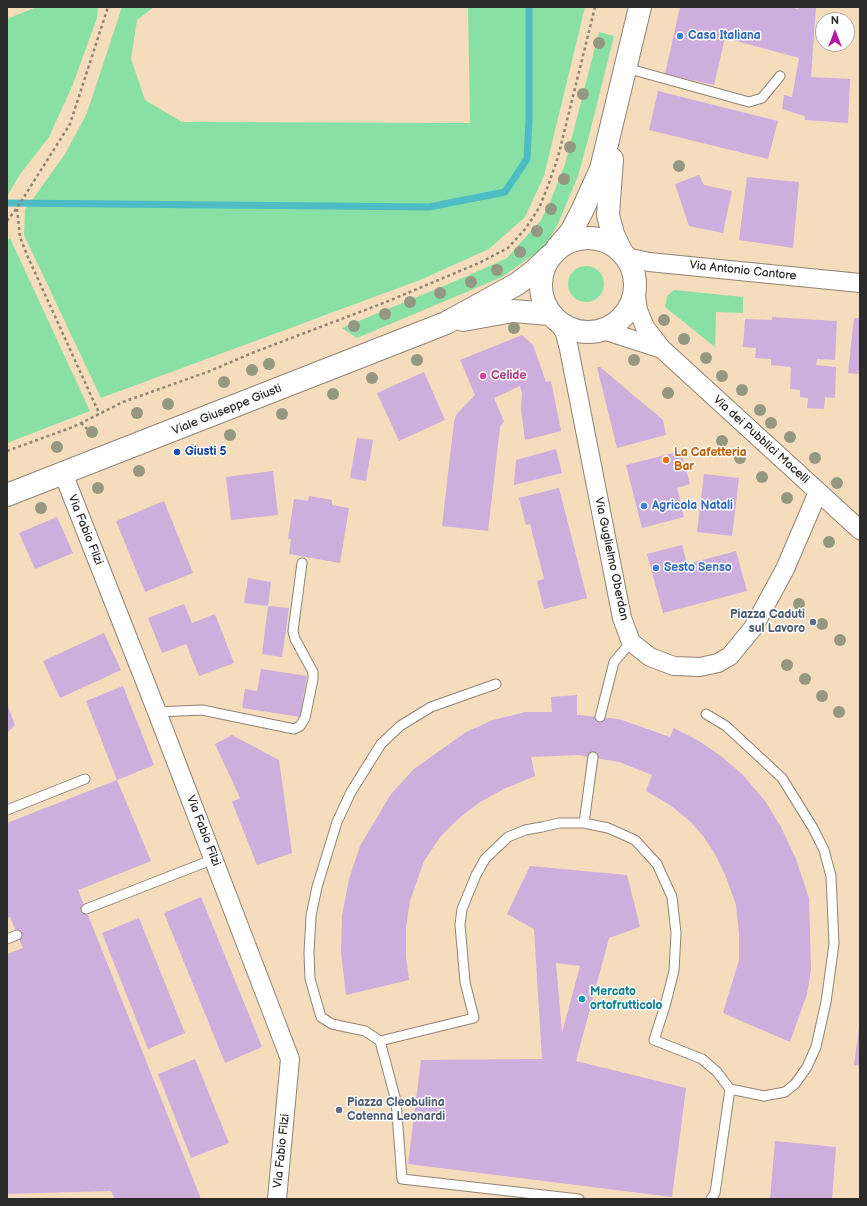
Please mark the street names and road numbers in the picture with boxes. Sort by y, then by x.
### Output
street label: Via Antonio Cantore [689,258,797,284]
street label: Viale Giuseppe Giusti [170,381,284,439]
street label: Via dei Pubblici Macelli [710,393,812,487]
street label: Via Fabio Filzi [64,493,106,567]
street label: Via Guglielmo Oberdan [591,496,631,622]
street label: Via Fabio Filzi [183,794,223,868]
street label: Via Fabio Filzi [271,1113,293,1189]

